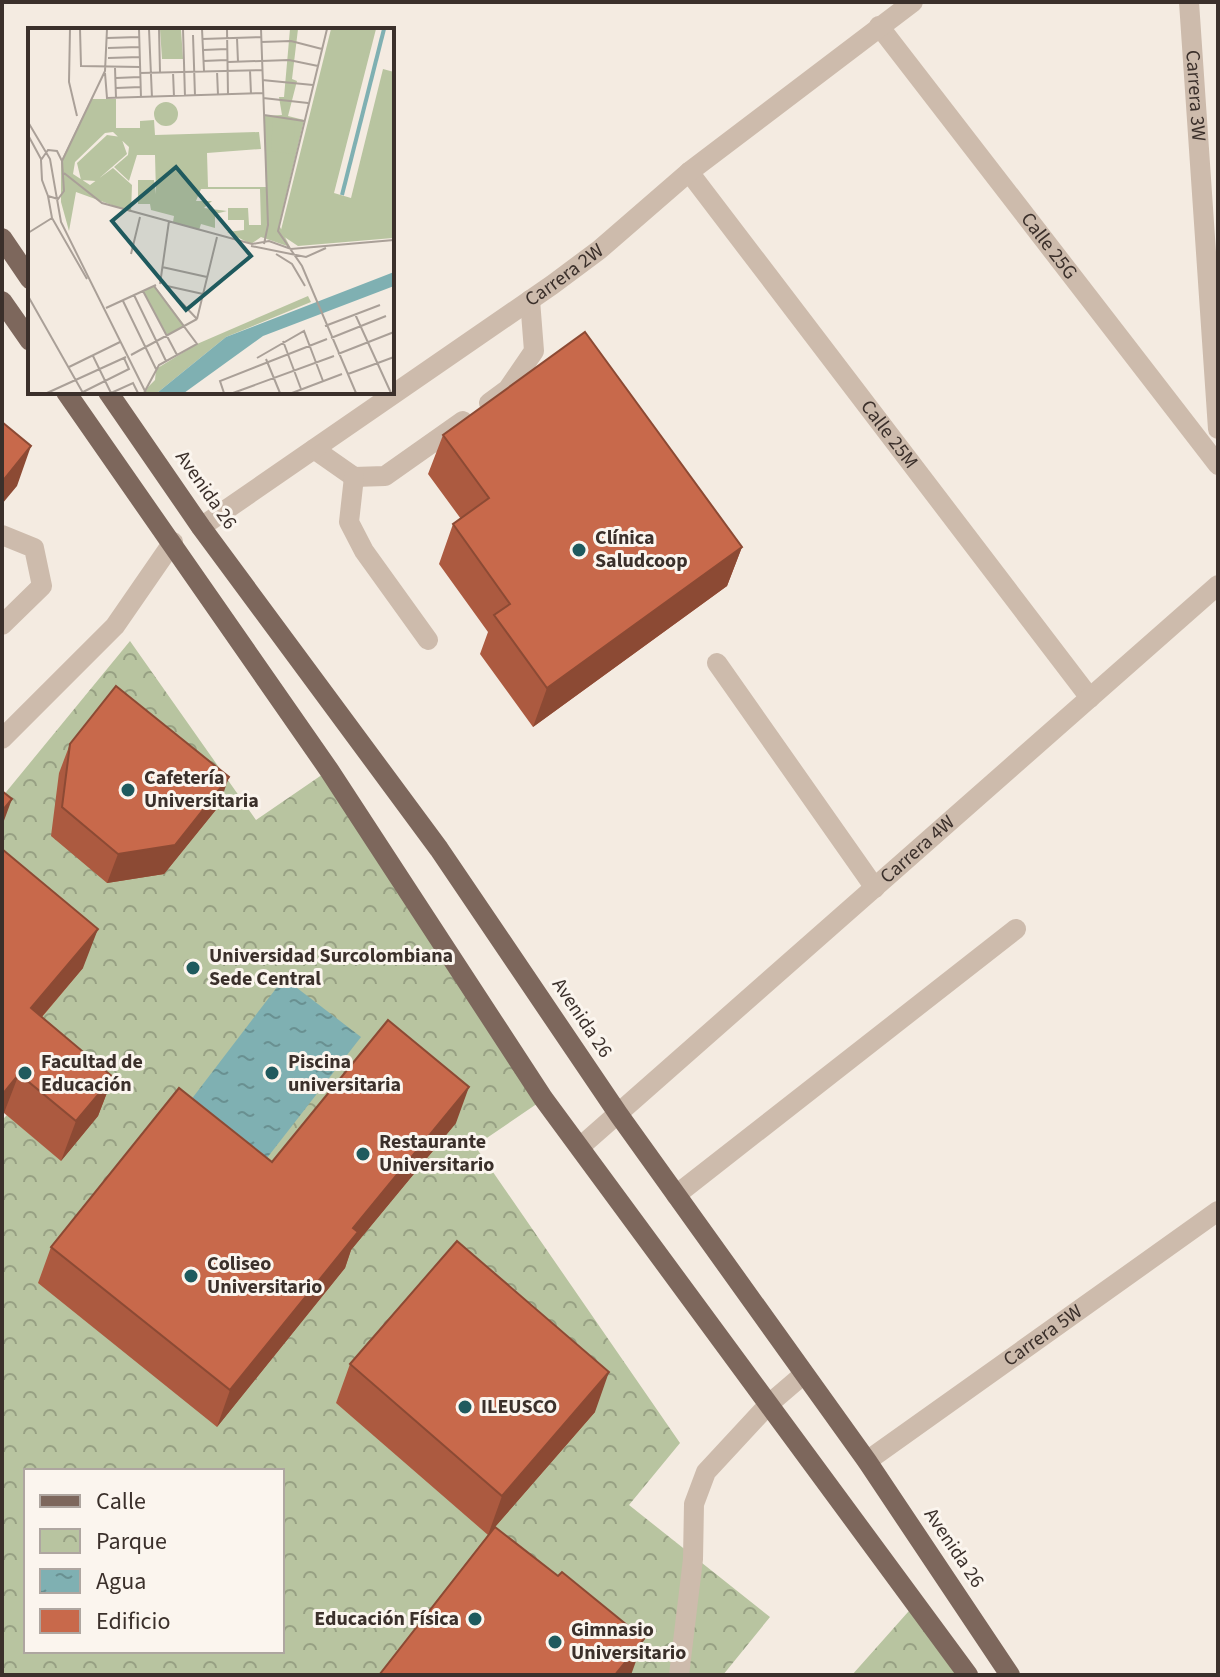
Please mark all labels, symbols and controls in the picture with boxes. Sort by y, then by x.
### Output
inset map [28,28,394,394]
street label: Carrera 3W [1178,49,1212,143]
street label: Calle 25G [1014,207,1084,285]
street label: Carrera 2W [519,237,610,314]
street label: Calle 25M [854,394,924,475]
street label: Avenida 26 [168,445,244,535]
place label: Clínica Saludcoop [595,524,688,575]
marker: Clínica Saludcoop [570,541,588,559]
place label: Cafetería Universitaria [144,764,259,815]
marker: Cafetería Universitaria [119,781,137,799]
street label: Carrera 4W [874,809,961,890]
place label: Universidad Surcolombiana Sede Central [209,942,453,993]
marker: Universidad Surcolombiana Sede Central [184,959,202,977]
street label: Avenida 26 [545,973,619,1064]
place label: Facultad de Educación [41,1048,143,1099]
place label: Piscina universitaria [288,1048,401,1099]
marker: Facultad de Educación [16,1064,34,1082]
marker: Piscina universitaria [263,1064,281,1082]
place label: Restaurante Universitario [379,1128,494,1179]
marker: Restaurante Universitario [354,1145,372,1163]
place label: Coliseo Universitario [207,1250,322,1301]
marker: Coliseo Universitario [182,1267,200,1285]
street label: Carrera 5W [998,1298,1088,1374]
place label: ILEUSCO [481,1393,557,1421]
marker: ILEUSCO [456,1398,474,1416]
legend [24,1469,284,1653]
text: Calle [96,1484,146,1519]
street label: Avenida 26 [917,1503,991,1594]
text: Parque [96,1524,167,1559]
text: Agua [96,1564,146,1599]
text: Edificio [96,1604,170,1639]
place label: Educación Física [314,1605,459,1633]
marker: Educación Física [466,1610,484,1628]
place label: Gimnasio Universitario [571,1616,686,1667]
marker: Gimnasio Universitario [546,1633,564,1651]

